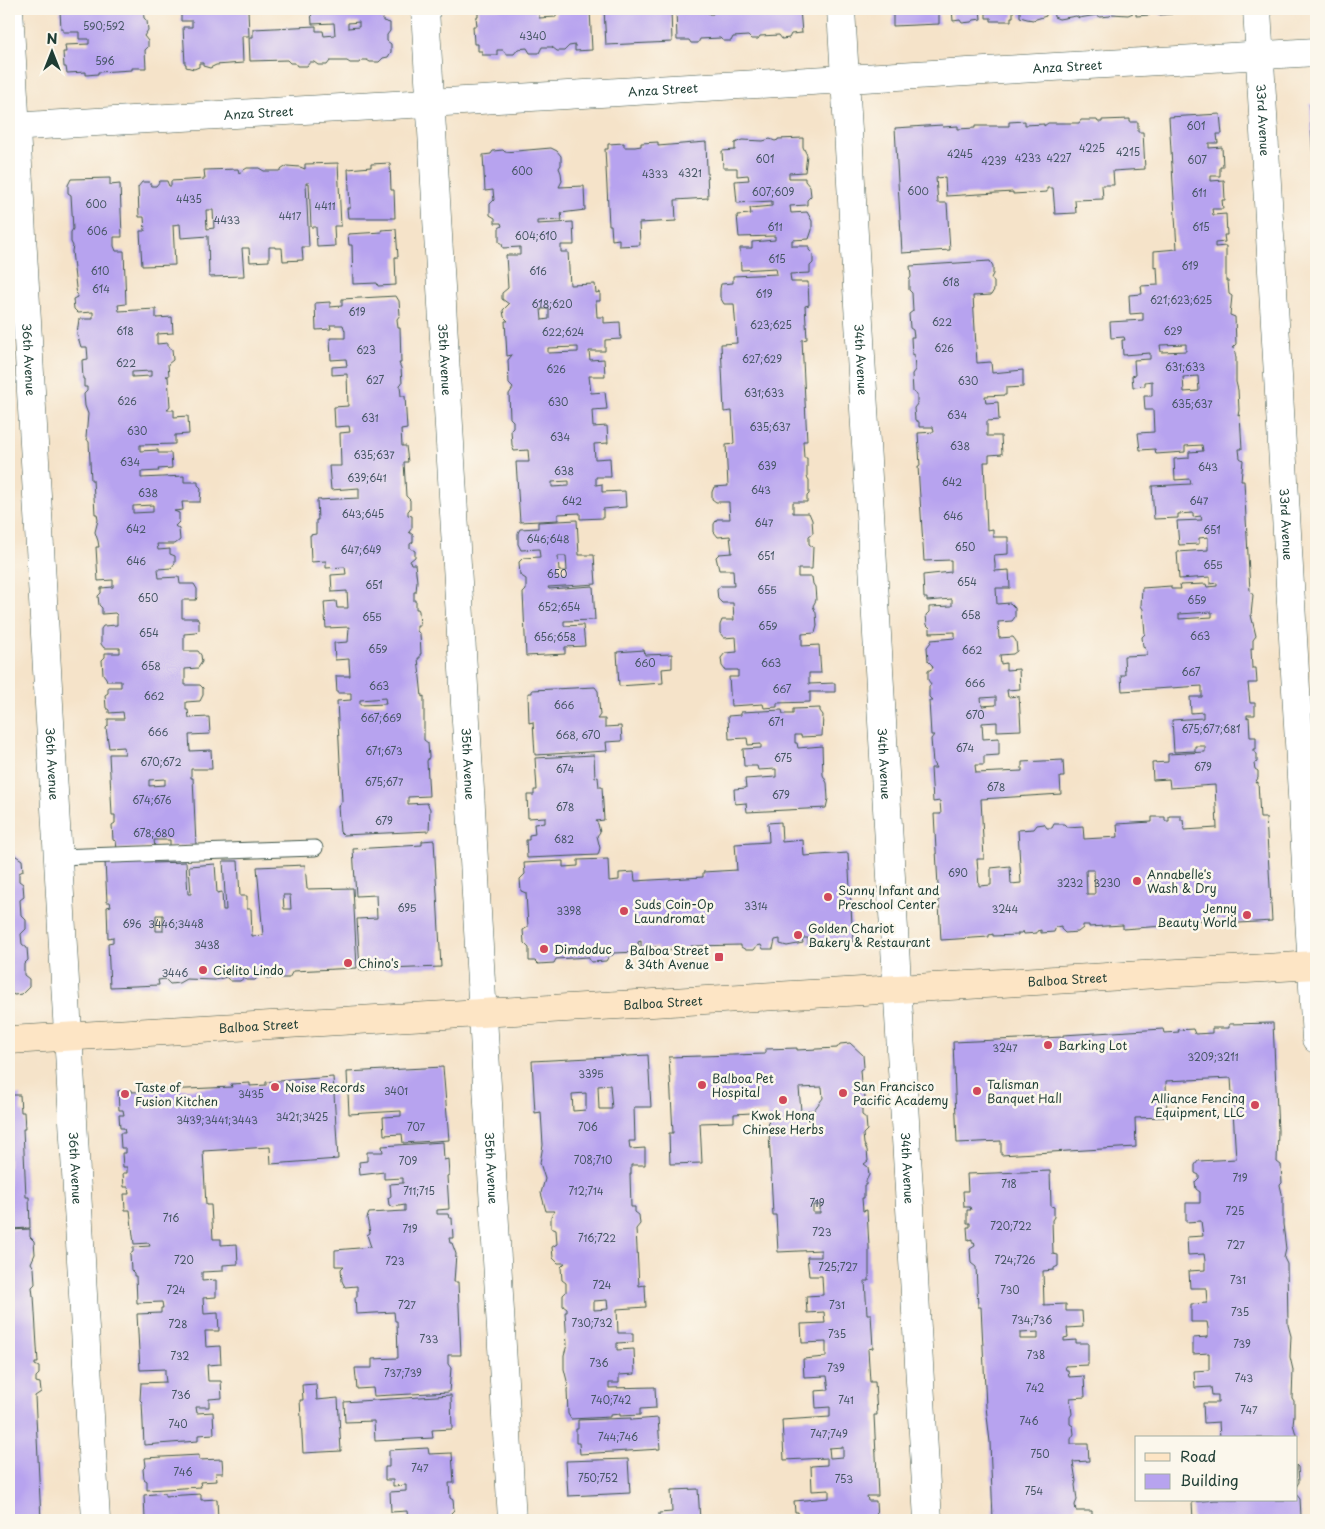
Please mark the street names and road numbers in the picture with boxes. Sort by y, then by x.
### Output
street label: Anza Street [1032,55,1103,77]
street label: Anza Street [628,78,698,100]
street label: 33rd Avenue [1252,83,1274,157]
street label: Anza Street [223,102,294,124]
street label: 36th Avenue [18,323,40,397]
street label: 35th Avenue [434,323,456,396]
street label: 34th Avenue [850,323,872,396]
street label: 33rd Avenue [1275,488,1298,561]
street label: 36th Avenue [41,727,64,801]
street label: 35th Avenue [457,727,480,801]
street label: 34th Avenue [873,727,896,801]
street label: Balboa Street [1027,968,1108,991]
street label: Balboa Street [623,991,703,1014]
street label: Balboa Street [218,1014,299,1037]
street label: 36th Avenue [65,1131,87,1205]
street label: 35th Avenue [481,1132,503,1205]
street label: 34th Avenue [897,1132,919,1205]

